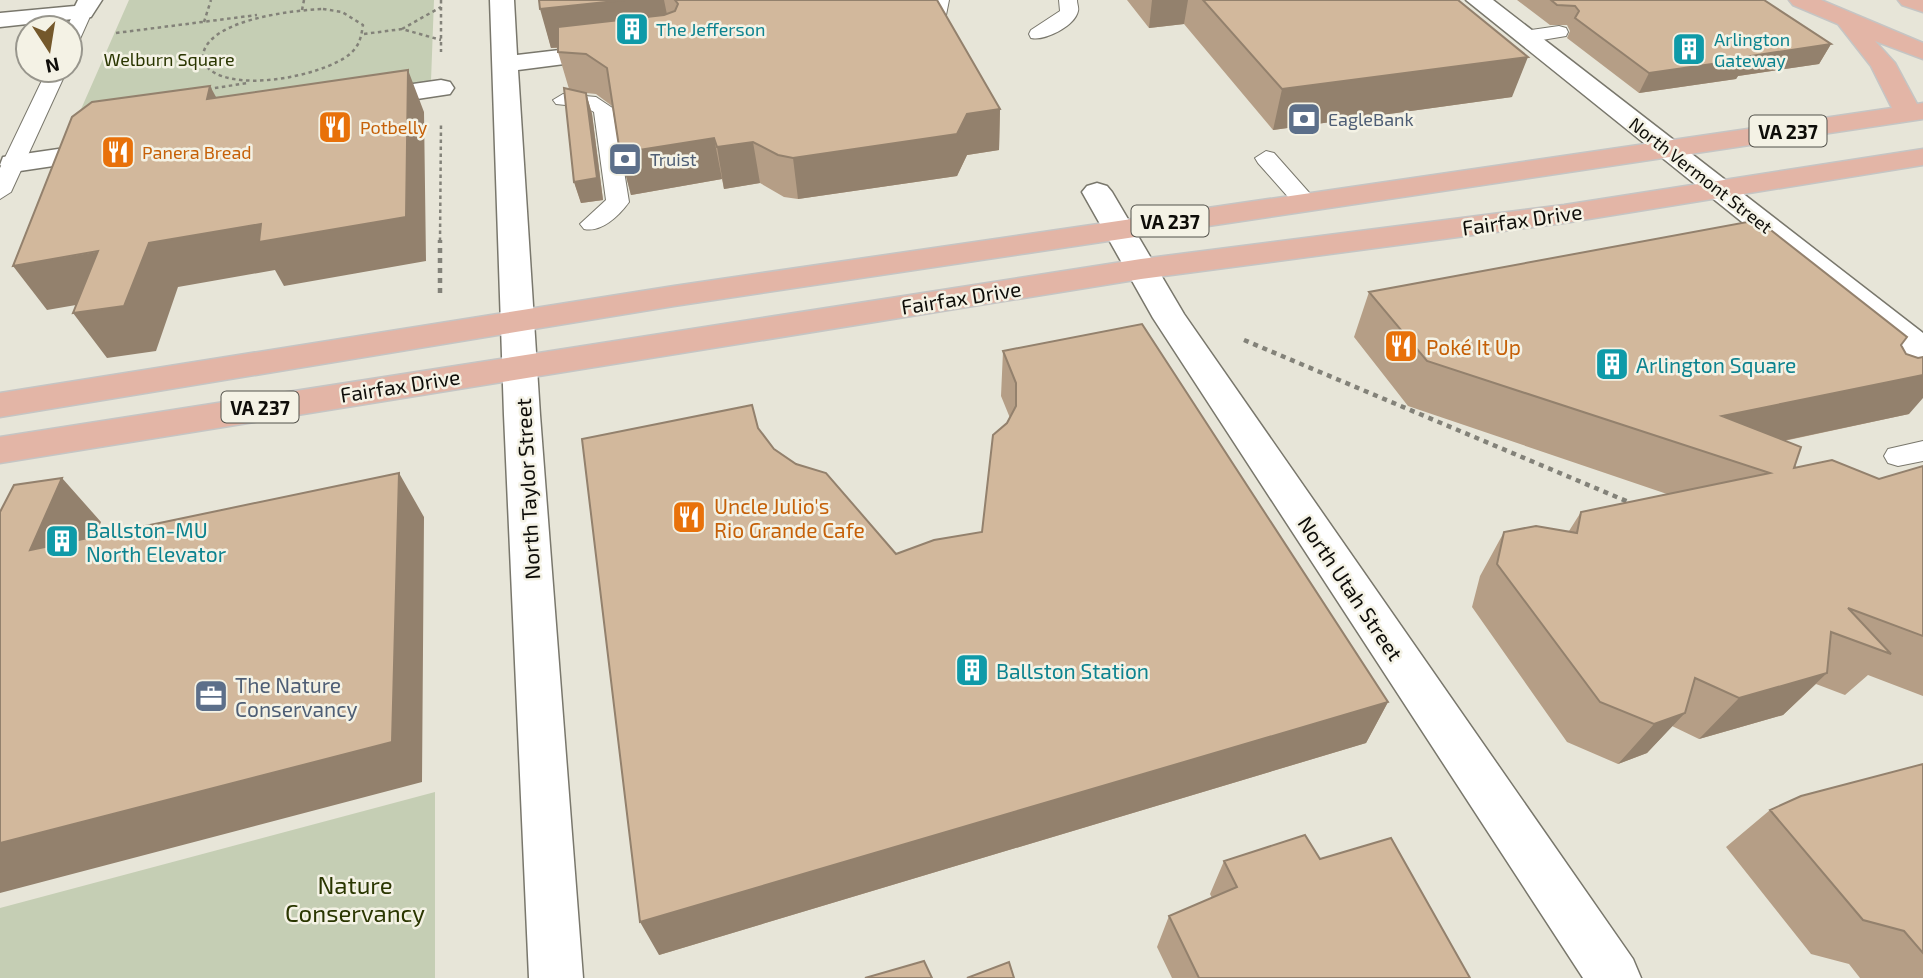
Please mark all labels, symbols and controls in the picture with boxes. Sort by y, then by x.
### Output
building icon: The Jefferson [613,10,651,48]
north arrow [14,14,84,84]
place label: The Jefferson [656,18,765,40]
place label: Arlington Gateway [1714,28,1790,71]
building icon: Arlington Gateway [1670,30,1708,68]
park label: Welburn Square [103,48,235,70]
text: N [44,53,62,79]
bank icon: EagleBank [1285,100,1323,138]
restaurant icon: Potbelly [316,108,354,146]
place label: EagleBank [1328,108,1414,130]
street label: North Vermont Street [1625,112,1777,238]
place label: Potbelly [360,116,428,138]
road number: VA 237 [1750,116,1826,146]
restaurant icon: Panera Bread [99,133,137,171]
bank icon: Truist [606,140,644,178]
place label: Panera Bread [142,141,252,163]
place label: Truist [650,148,697,170]
street label: Fairfax Drive [1460,198,1584,240]
road number: VA 237 [1132,206,1208,236]
street label: Fairfax Drive [899,275,1023,319]
restaurant icon: Poké It Up [1382,327,1420,365]
place label: Poké It Up [1426,334,1521,359]
building icon: Arlington Square [1593,345,1631,383]
place label: Arlington Square [1636,352,1796,377]
street label: Fairfax Drive [338,363,462,407]
road number: VA 237 [222,392,298,422]
street label: North Taylor Street [510,398,544,580]
place label: Uncle Julio's Rio Grande Cafe [714,493,865,542]
restaurant icon: Uncle Julio's Rio Grande Cafe [670,498,708,536]
street label: North Utah Street [1293,511,1409,665]
place label: Ballston-MU North Elevator [86,517,227,566]
building icon: Ballston-MU North Elevator [43,522,81,560]
building icon: Ballston Station [953,651,991,689]
place label: Ballston Station [996,658,1149,683]
place label: The Nature Conservancy [235,672,358,721]
office icon: The Nature Conservancy [192,677,230,715]
park label: Nature Conservancy [285,870,425,927]

